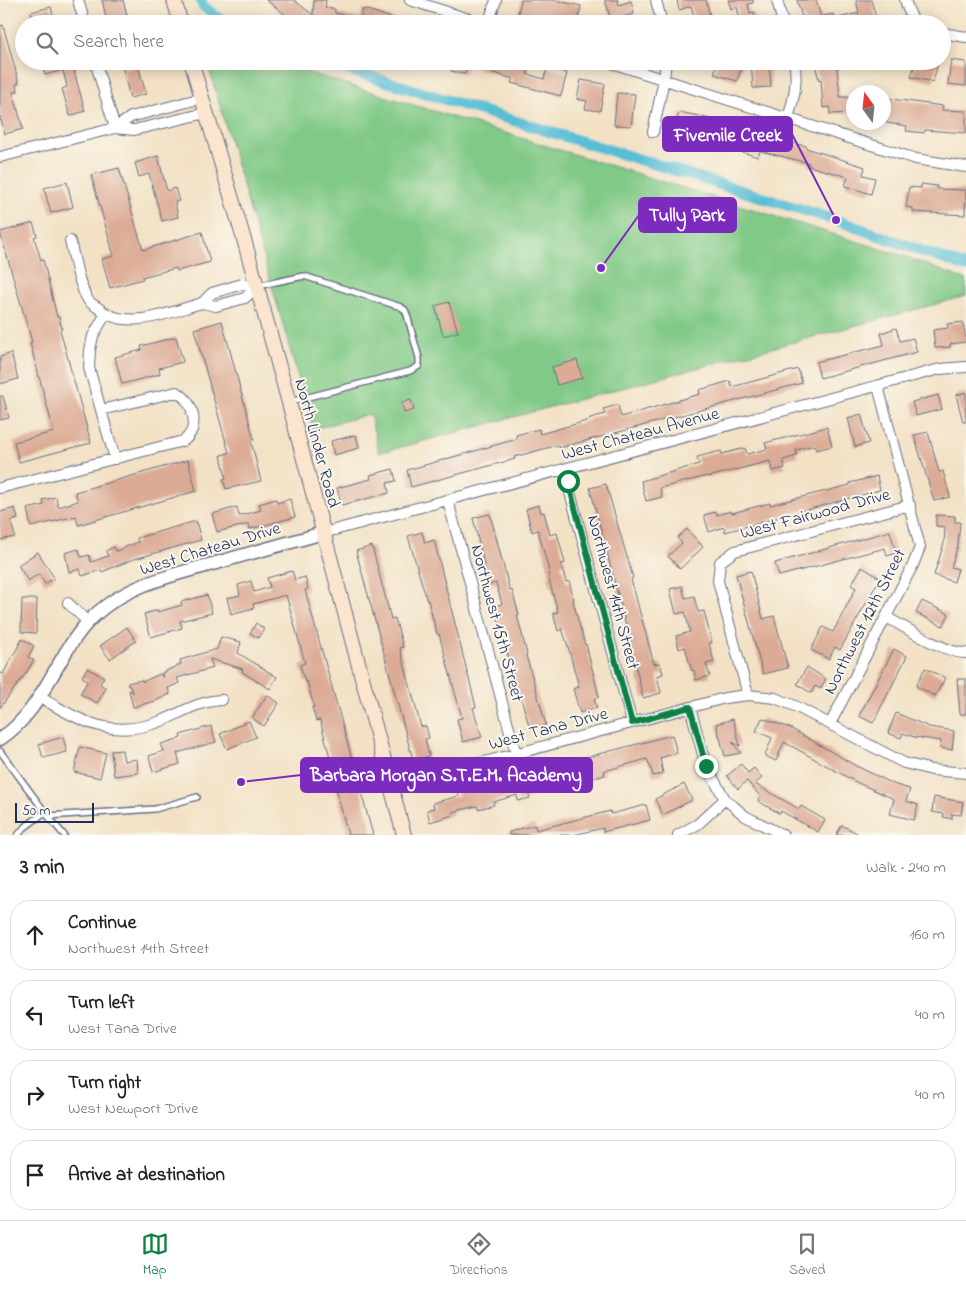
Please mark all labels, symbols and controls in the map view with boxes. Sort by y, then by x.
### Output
search box [15,15,951,70]
icon: search [33,29,61,57]
text: Search here [73,29,164,56]
north arrow [846,85,891,130]
callout: Fivemile Creek [663,117,792,151]
text: Fivemile Creek [673,123,783,150]
callout: Tully Park [639,198,736,232]
text: Tully Park [649,203,726,232]
street label: North Linder Road [286,376,346,511]
street label: West Chateau Avenue [559,401,723,468]
route start [557,470,580,493]
street label: West Fairwood Drive [738,482,894,547]
street label: Northwest 14th Street [579,512,645,673]
street label: West Chateau Drive [137,516,285,584]
street label: Northwest 15th Street [463,542,530,705]
street label: Northwest 12th Street [818,545,914,699]
street label: West Tana Drive [486,701,612,758]
route end [695,755,718,778]
callout: Barbara Morgan S.T.E.M. Academy [301,758,592,792]
text: Barbara Morgan S.T.E.M. Academy [309,763,582,792]
scale bar [15,800,94,823]
text: 50 m [22,801,50,822]
text: 3 min [20,853,64,883]
text: Walk · 240 m [866,856,946,880]
text: Continue [68,910,136,937]
icon: ahead [21,921,49,949]
text: 160 m [910,923,945,947]
text: Northwest 14th Street [68,937,209,961]
text: Turn left [68,990,135,1017]
icon: left [21,1001,49,1029]
text: 40 m [915,1003,945,1027]
text: West Tana Drive [68,1017,177,1041]
text: Turn right [68,1070,141,1097]
icon: right [21,1081,49,1109]
text: 40 m [915,1083,945,1107]
text: West Newport Drive [68,1097,198,1121]
icon: arrive [21,1161,49,1189]
text: Arrive at destination [68,1162,225,1189]
tab: Map [141,1230,169,1281]
tab: Directions [450,1230,508,1281]
tab: Saved [789,1230,825,1281]

